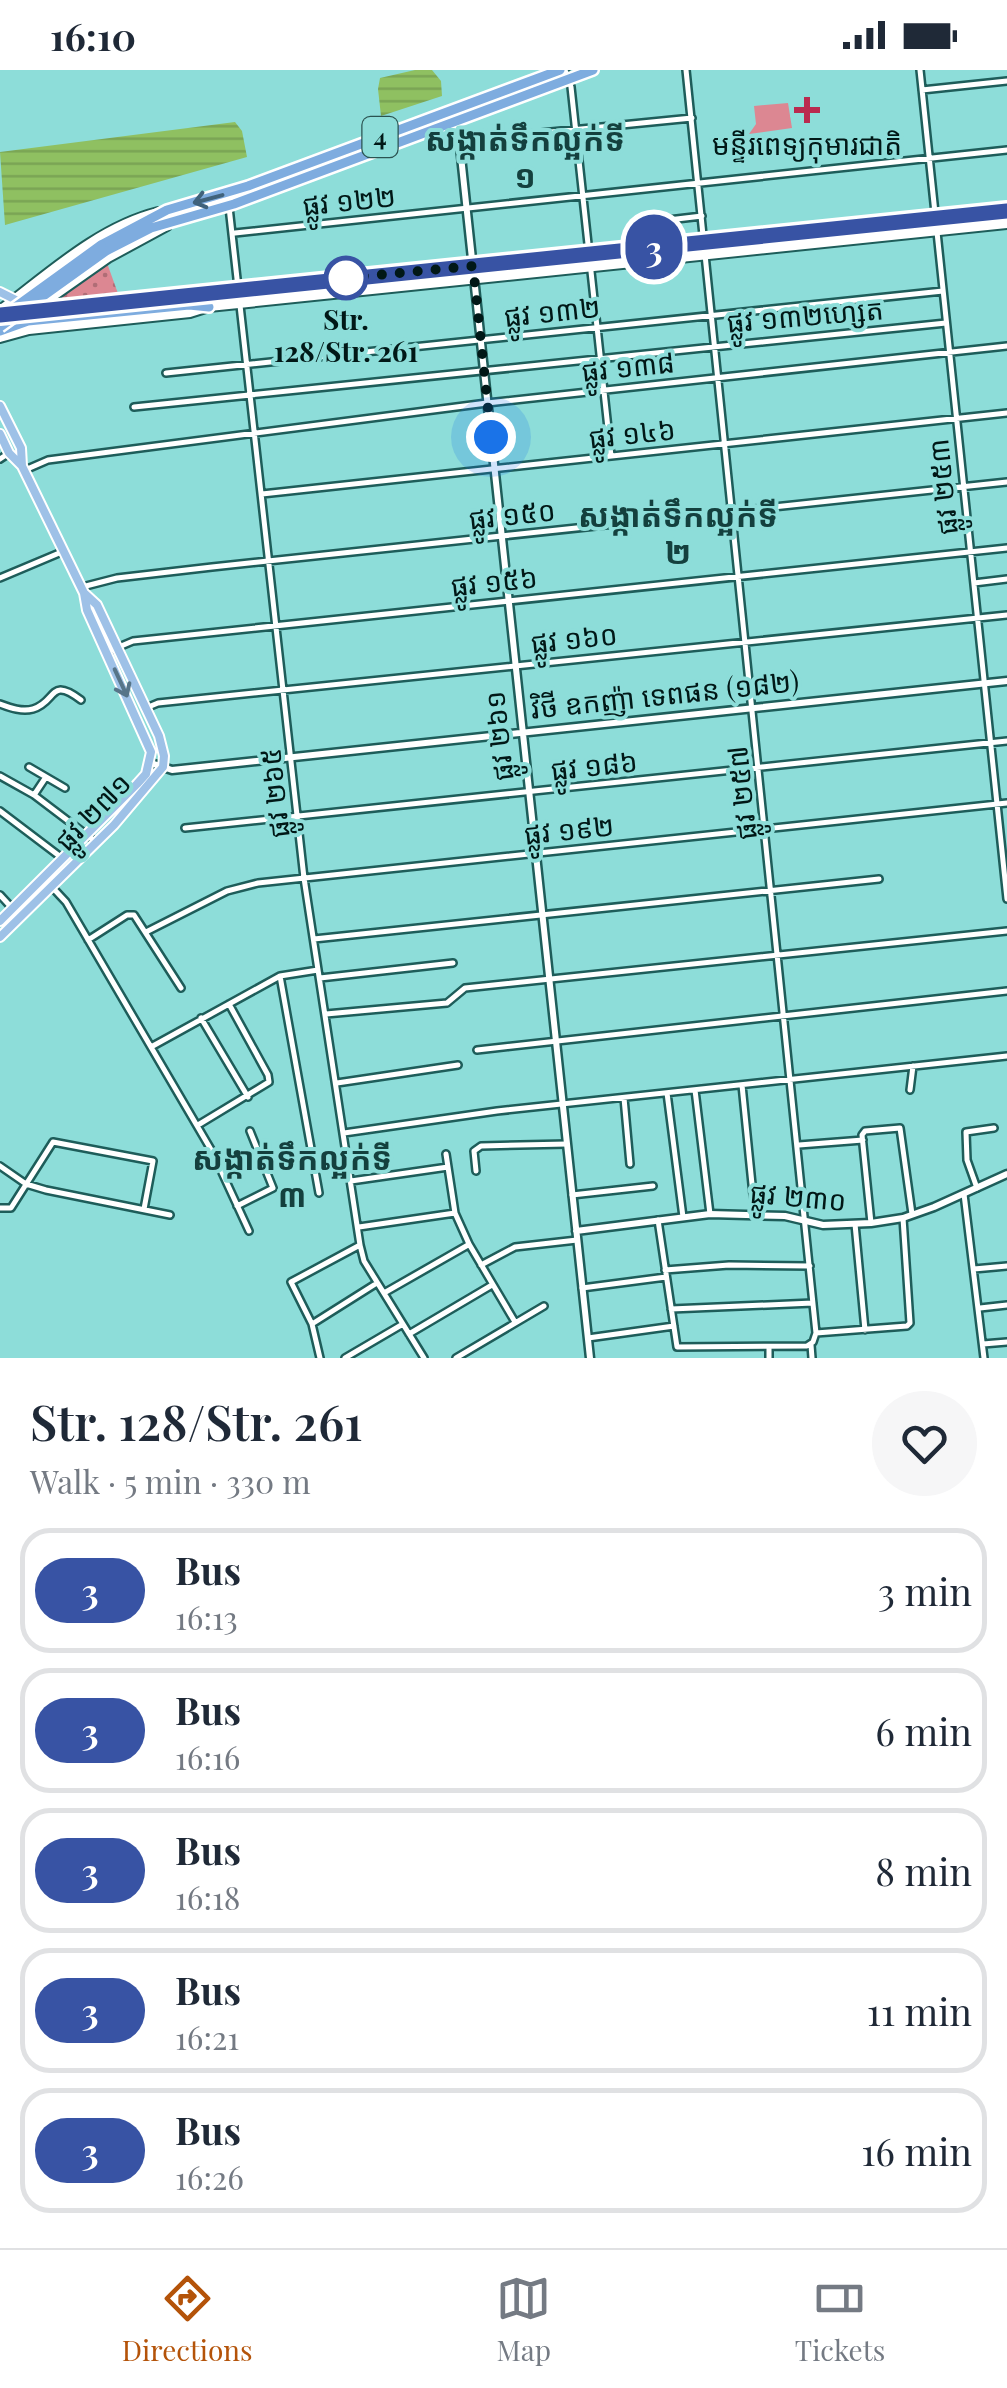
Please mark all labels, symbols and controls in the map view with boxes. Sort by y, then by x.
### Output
text: 16:10 [50,10,136,61]
marker: មន្ទីរពេទ្យកុមារជាតិ [794,97,820,123]
district label: សង្កាត់ទឹកល្អក់ទី ១ [425,116,625,196]
road number: 4 [362,117,398,157]
place label: មន្ទីរពេទ្យកុមារជាតិ [712,125,902,164]
street label: ផ្លូវ ១២២ [300,176,398,231]
one-way arrow [193,190,224,209]
line badge: 3 [622,214,686,280]
text: 3 [645,224,663,271]
marker: Str. 128/Str. 261 [325,257,367,299]
street label: ផ្លូវ ១៣២ [502,287,603,342]
street label: ផ្លូវ ១៣២ហ្សេត [725,289,885,348]
place label: Str. 128/Str. 261 [274,300,418,369]
street label: ផ្លូវ ១៣៨ [579,342,677,397]
street label: ផ្លូវ ១៤៦ [587,410,678,464]
your location [466,412,516,462]
street label: ផ្លូវ ២៥៣ [918,436,973,537]
street label: ផ្លូវ ១៥០ [467,491,558,545]
district label: សង្កាត់ទឹកល្អក់ទី ២ [578,492,778,572]
street label: ផ្លូវ ១៥៦ [449,558,540,612]
street label: ផ្លូវ ១៦០ [529,615,620,669]
street label: វិថី ឧកញ៉ា ទេពផន (១៨២) [529,661,801,726]
one-way arrow [113,667,132,697]
street label: ផ្លូវ ២៦១ [474,688,529,783]
street label: ផ្លូវ ១៨៦ [549,742,640,796]
street label: ផ្លូវ ២៥៧ [717,743,772,842]
street label: ផ្លូវ ២៦៥ [250,745,305,840]
street label: ផ្លូវ ២៧១ [46,764,144,864]
street label: ផ្លូវ ១៩២ [522,805,617,860]
district label: សង្កាត់ទឹកល្អក់ទី ៣ [192,1135,392,1215]
street label: ផ្លូវ ២៣០ [748,1173,848,1226]
text: Str. 128/Str. 261 [30,1389,362,1453]
button: heart [872,1391,977,1496]
text: Walk · 5 min · 330 m [30,1459,311,1502]
text: Bus [175,1544,241,1595]
text: 3 min [878,1565,972,1616]
text: 3 [81,1567,99,1614]
text: 16:13 [175,1595,238,1638]
text: Bus [175,1684,241,1735]
text: 6 min [875,1705,972,1756]
text: 3 [81,1707,99,1754]
text: 16:16 [175,1735,240,1778]
text: Bus [175,1824,241,1875]
text: 8 min [875,1845,972,1896]
text: 3 [81,1847,99,1894]
text: 16:18 [175,1875,240,1918]
text: Bus [175,1964,241,2015]
text: 11 min [867,1985,972,2036]
text: 3 [81,1987,99,2034]
text: 16:21 [175,2015,239,2058]
text: Bus [175,2104,241,2155]
text: 16 min [861,2125,972,2176]
text: 3 [81,2127,99,2174]
text: 16:26 [175,2155,244,2198]
tab: Directions [122,2271,253,2368]
tab: Map [496,2271,551,2368]
tab: Tickets [795,2271,885,2368]

